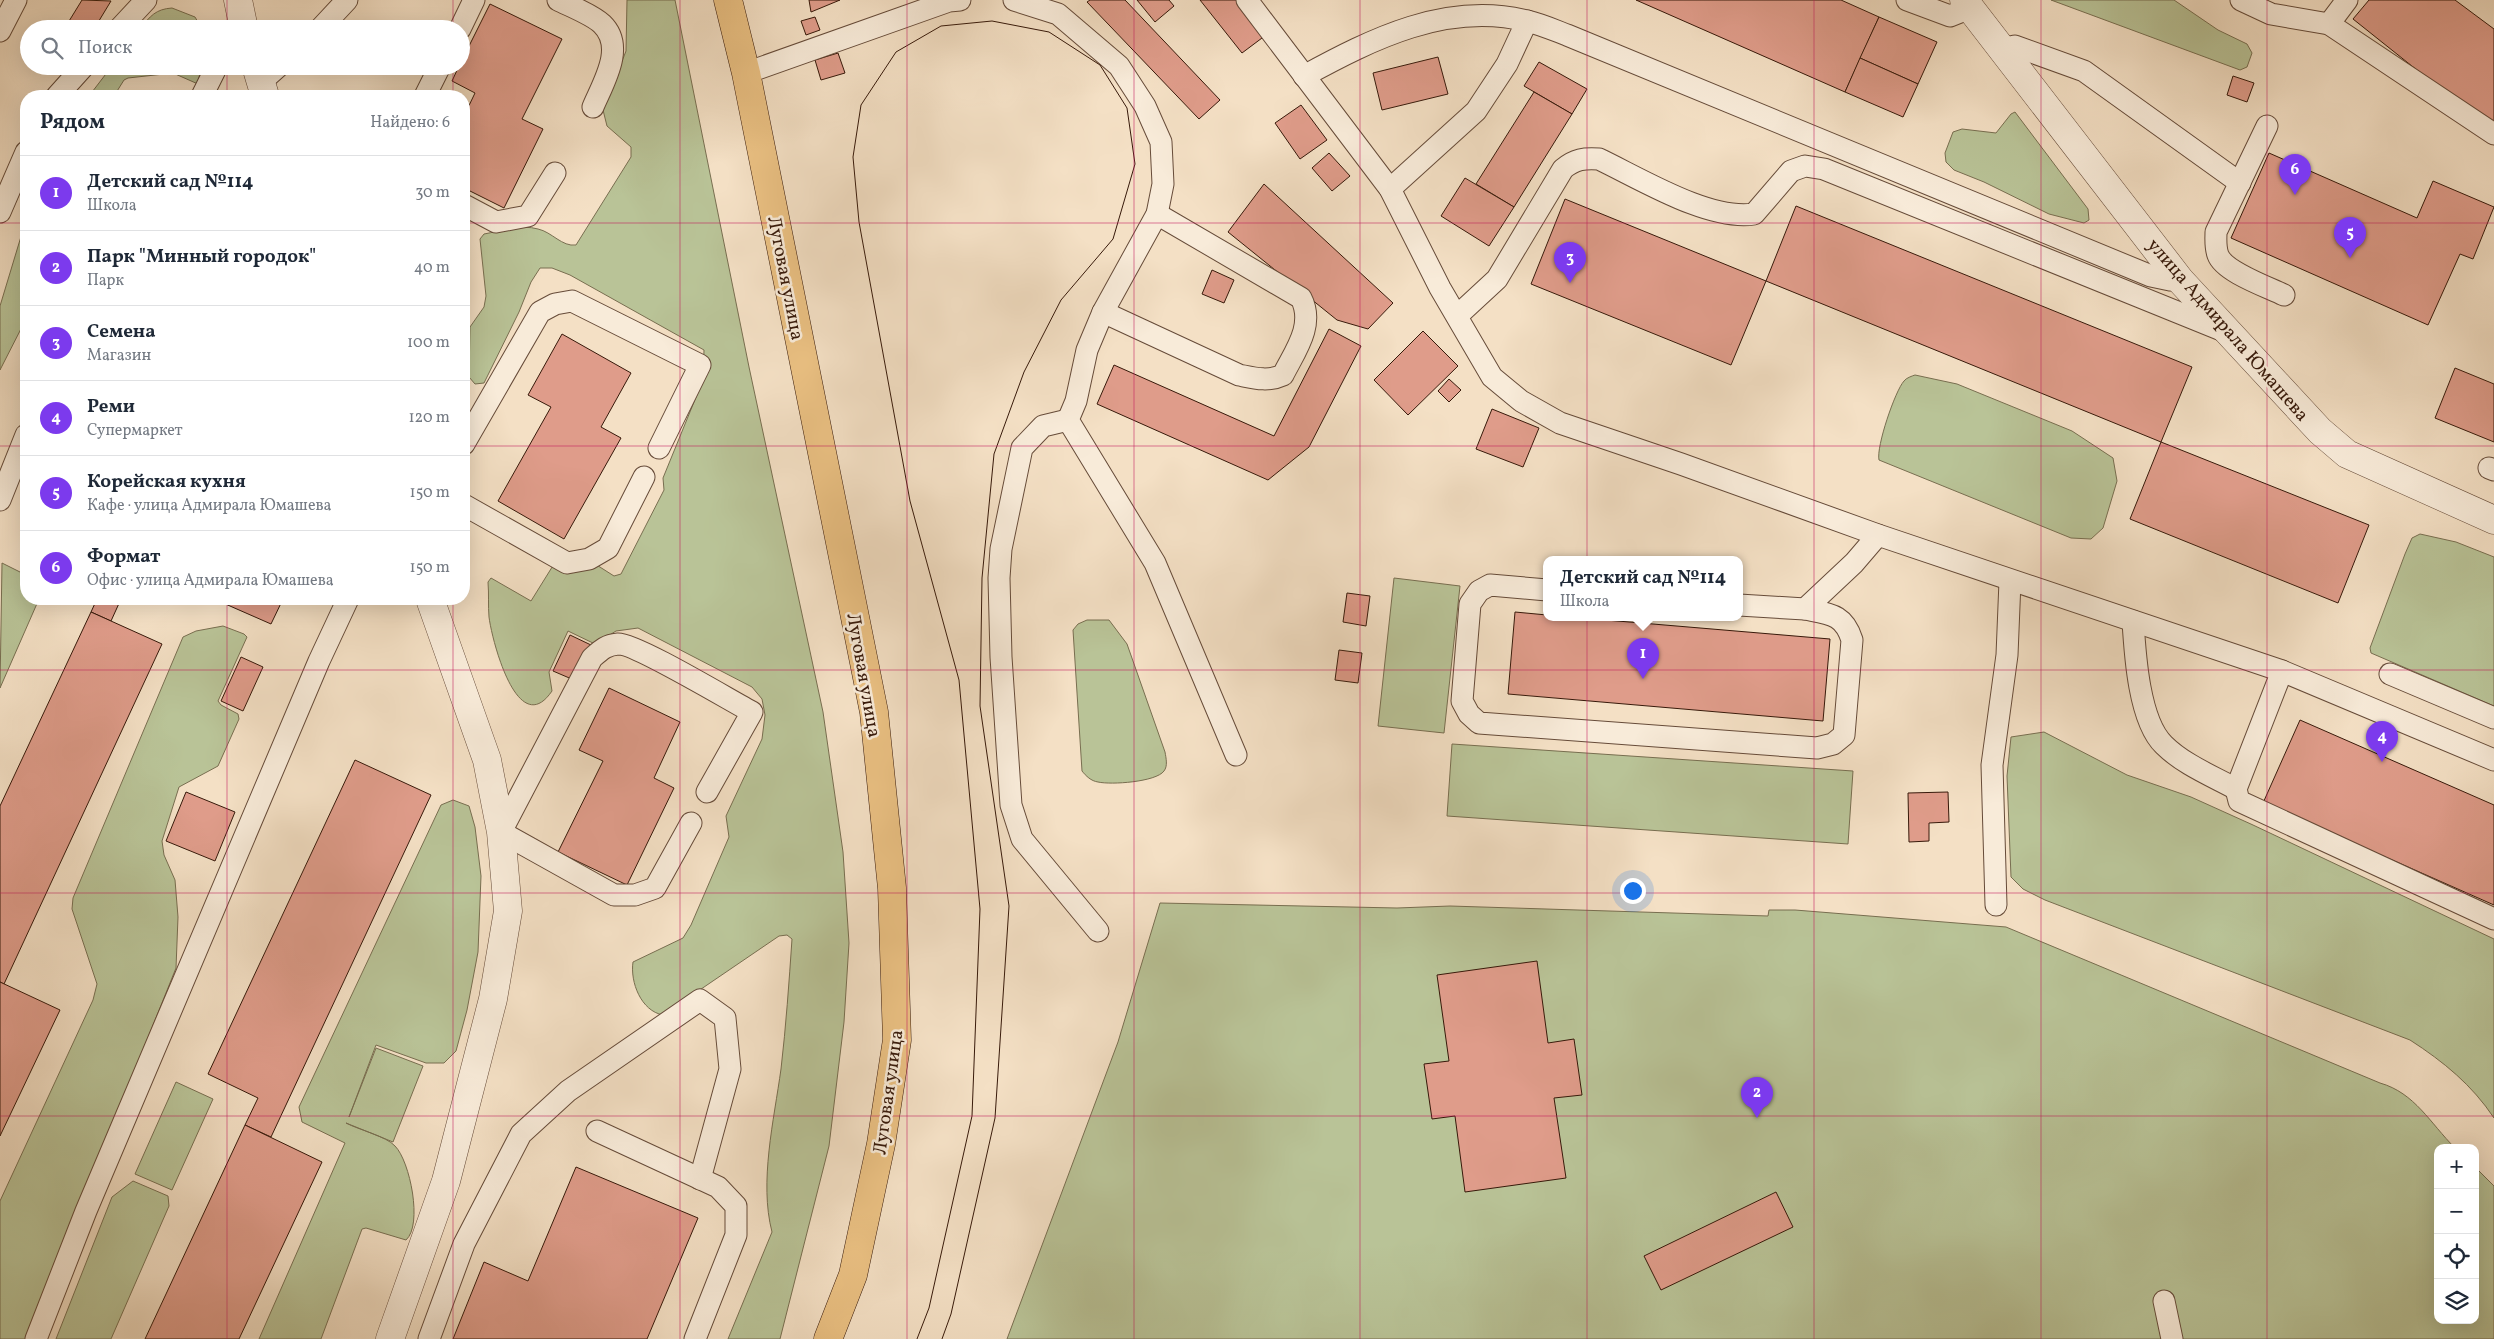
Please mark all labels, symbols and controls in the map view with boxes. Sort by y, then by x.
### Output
search box [20,20,470,75]
icon: search [38,34,66,62]
text: Поиск [78,35,132,61]
text: Рядом [40,108,105,137]
text: Найдено: 6 [370,112,450,134]
pin: 6 [2279,154,2311,195]
text: Детский сад №114 [87,169,254,195]
text: 1 [53,182,59,204]
text: 30 m [415,182,450,204]
text: Школа [87,195,137,217]
street label: Луговая улица [760,214,810,343]
pin: 5 [2334,217,2366,258]
street label: улица Адмирала Юмашева [2141,233,2314,428]
pin: 3 [1554,242,1586,283]
text: Парк "Минный городок" [87,244,316,270]
text: 2 [52,257,60,279]
text: 40 m [414,257,450,279]
text: Парк [87,270,124,292]
text: Семена [87,319,156,345]
text: 3 [52,332,60,354]
text: 100 m [407,332,450,354]
text: Магазин [87,345,151,367]
text: Реми [87,394,135,420]
text: 4 [51,407,61,429]
text: 120 m [408,407,450,429]
text: Супермаркет [87,420,183,442]
text: Корейская кухня [87,469,246,495]
text: 5 [52,482,60,504]
text: 150 m [409,482,450,504]
text: Кафе · улица Адмирала Юмашева [87,495,332,517]
text: Формат [87,544,160,570]
popup [1543,556,1743,621]
text: 6 [52,557,60,579]
text: 150 m [409,557,450,579]
text: Детский сад №114 [1560,565,1726,591]
text: Офис · улица Адмирала Юмашева [87,570,334,592]
text: Школа [1560,591,1609,613]
street label: Луговая улица [839,611,887,740]
pin: 1 [1627,638,1659,679]
pin: 4 [2366,721,2398,762]
your location [1620,878,1646,904]
street label: Луговая улица [867,1028,911,1156]
pin: 2 [1741,1077,1773,1118]
map controls [2434,1144,2479,1324]
button: + [2434,1144,2479,1189]
button: − [2434,1189,2479,1234]
button: locate [2434,1234,2479,1279]
button: layers [2434,1279,2479,1324]

